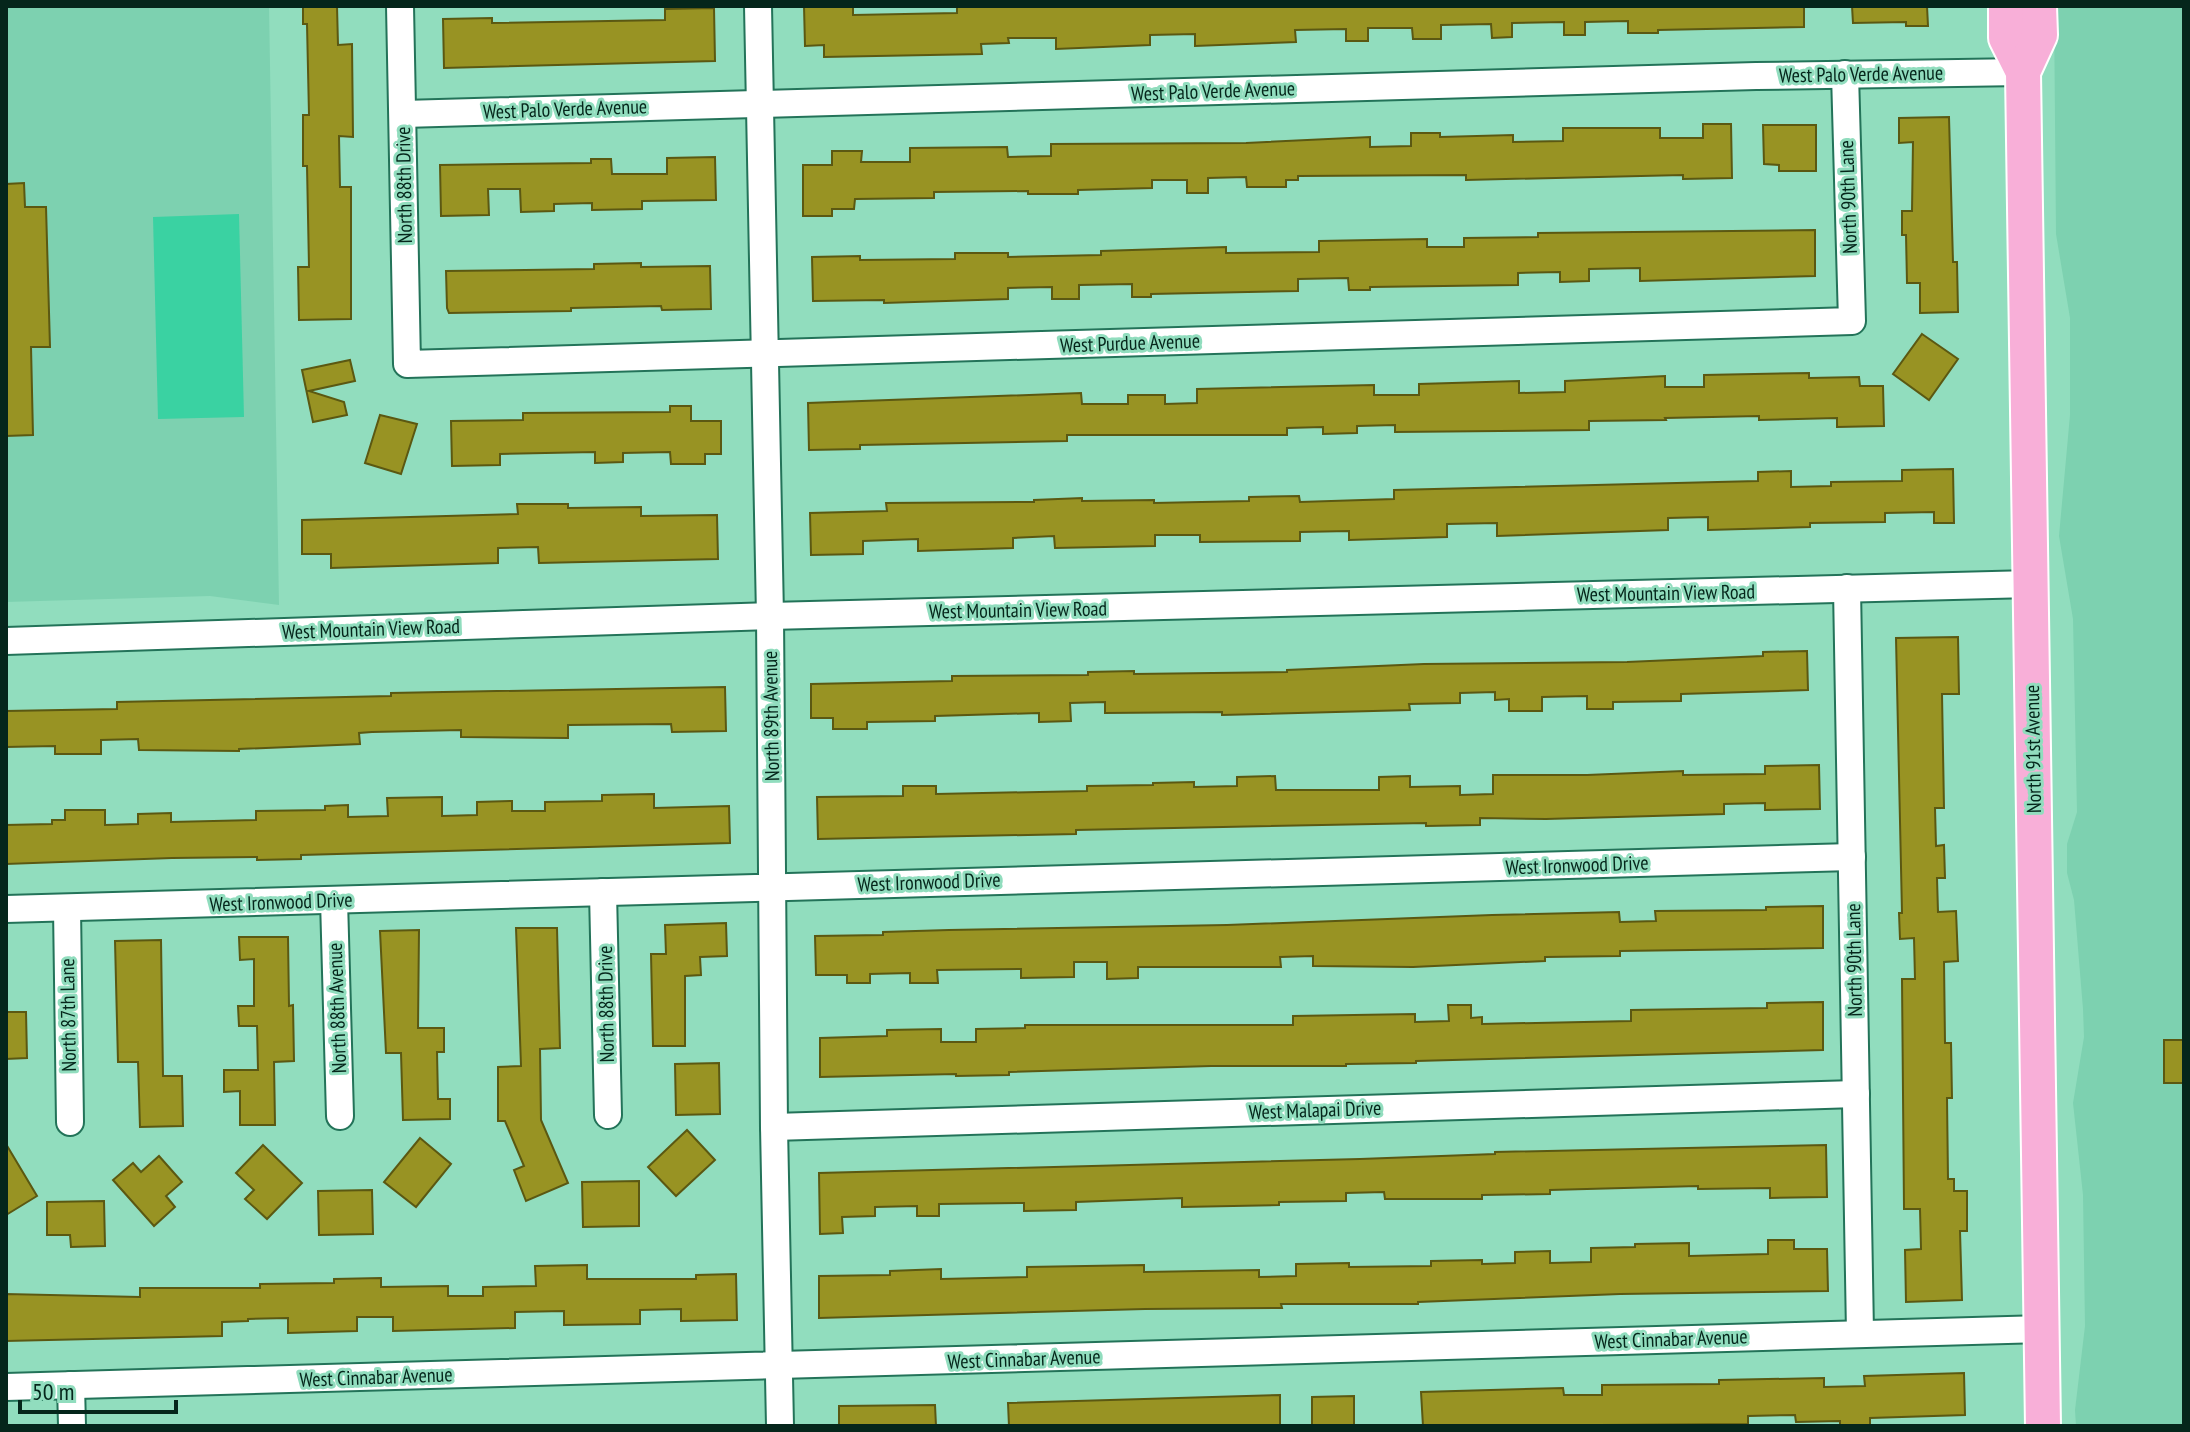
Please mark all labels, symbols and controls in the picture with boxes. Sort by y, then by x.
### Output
street label: West Palo Verde Avenue [1779,60,1943,88]
street label: West Palo Verde Avenue [1130,75,1296,107]
street label: West Palo Verde Avenue [482,93,648,125]
street label: North 88th Drive [390,126,418,244]
street label: North 90th Lane [1833,140,1863,254]
street label: West Purdue Avenue [1060,328,1200,358]
street label: West Mountain View Road [1577,578,1755,608]
street label: West Mountain View Road [929,595,1107,625]
street label: West Mountain View Road [282,613,460,645]
street label: North 89th Avenue [757,651,785,781]
street label: North 91st Avenue [2019,685,2047,813]
street label: West Ironwood Drive [1505,850,1649,880]
street label: West Ironwood Drive [857,867,1001,897]
street label: West Ironwood Drive [209,887,353,917]
street label: North 90th Lane [1840,903,1868,1017]
street label: North 88th Avenue [322,942,352,1074]
street label: North 88th Drive [592,945,620,1063]
street label: North 87th Lane [54,958,82,1072]
street label: West Malapai Drive [1248,1095,1382,1125]
street label: West Cinnabar Avenue [1594,1323,1748,1355]
street label: West Cinnabar Avenue [947,1343,1101,1375]
street label: West Cinnabar Avenue [299,1361,453,1393]
scale bar [20,1364,176,1414]
text: 50 m [32,1376,74,1407]

